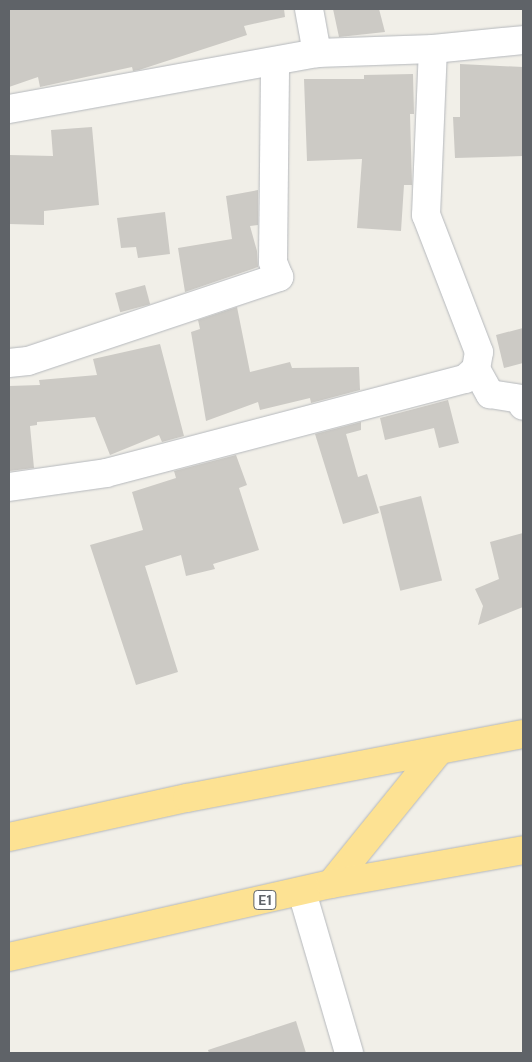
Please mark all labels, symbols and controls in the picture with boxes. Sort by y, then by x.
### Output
road number: E1 [252,888,278,912]

